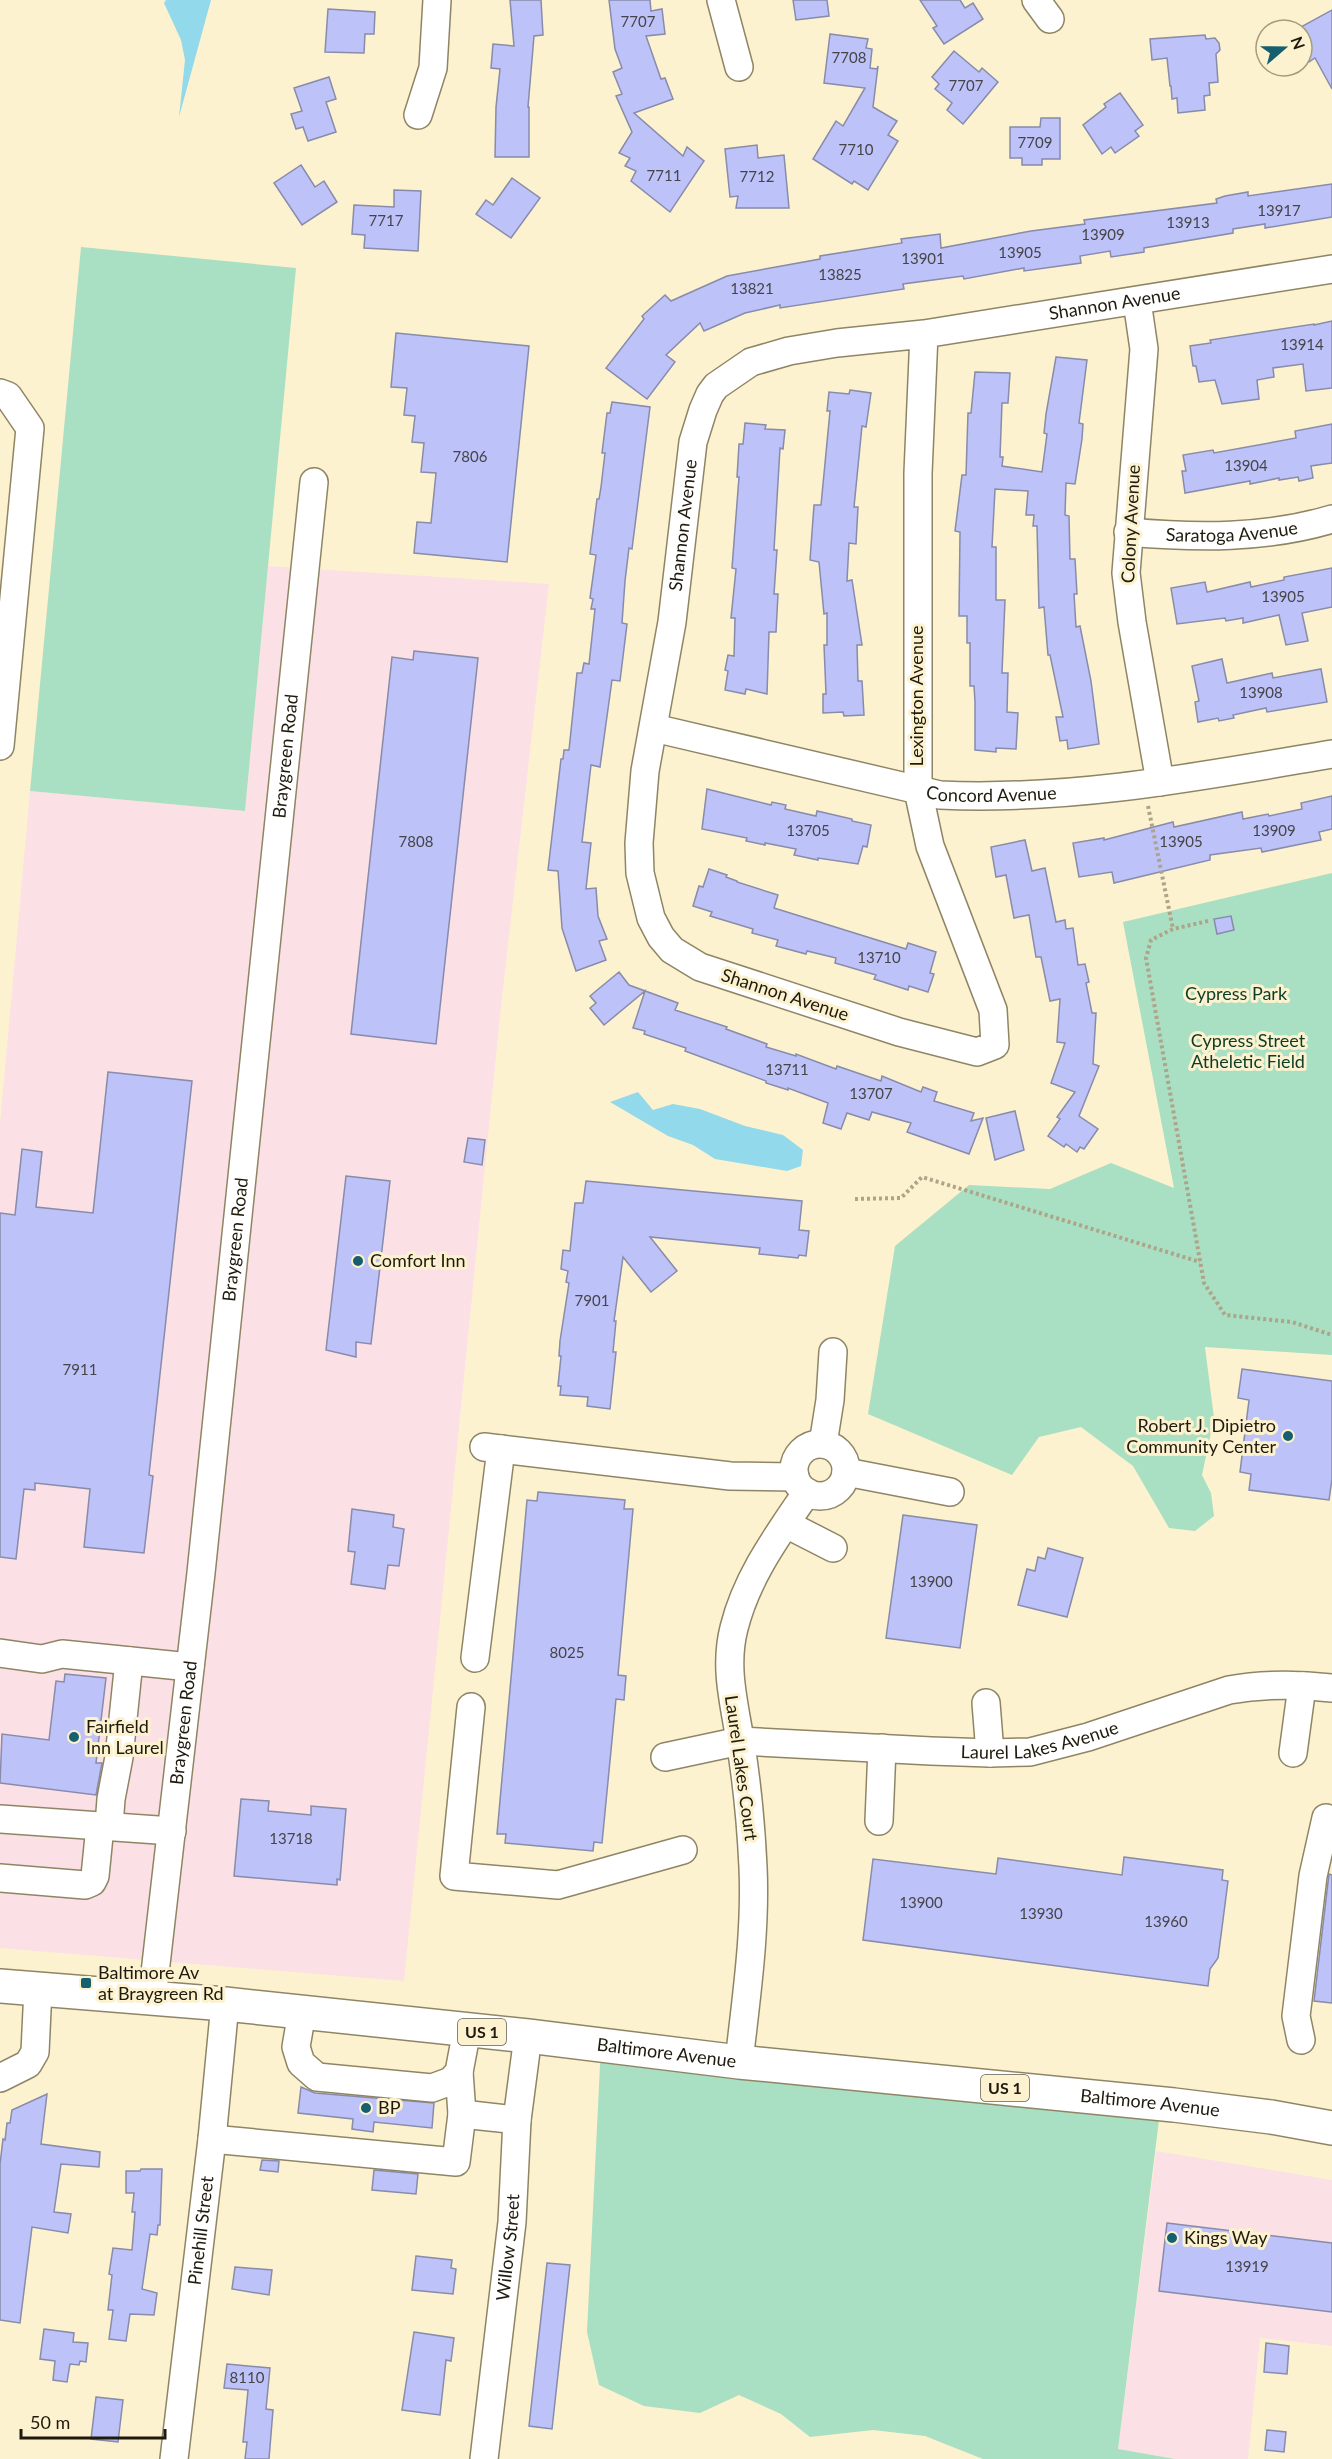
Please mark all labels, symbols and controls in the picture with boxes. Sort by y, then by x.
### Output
house number: 7707 [621,12,656,30]
north arrow [1254,18,1314,78]
text: N [1288,34,1310,52]
house number: 7708 [832,48,866,66]
house number: 7707 [949,76,984,94]
house number: 7709 [1018,133,1052,151]
house number: 7710 [839,140,874,158]
house number: 7711 [647,166,681,184]
house number: 7712 [740,167,774,185]
house number: 13917 [1257,201,1301,219]
house number: 7717 [369,211,404,229]
house number: 13913 [1166,213,1210,231]
house number: 13909 [1081,225,1125,243]
house number: 13905 [998,243,1042,261]
house number: 13901 [901,249,945,267]
house number: 13825 [818,265,862,283]
house number: 13821 [730,279,774,297]
street label: Shannon Avenue [1047,281,1182,324]
house number: 13914 [1280,335,1324,353]
house number: 7806 [453,447,488,465]
house number: 13904 [1224,456,1268,474]
street label: Shannon Avenue [664,458,701,592]
street label: Colony Avenue [1116,464,1144,584]
street label: Saratoga Avenue [1165,516,1299,546]
house number: 13905 [1261,587,1305,605]
street label: Lexington Avenue [905,626,927,766]
house number: 13908 [1239,683,1283,701]
street label: Braygreen Road [267,693,302,819]
street label: Concord Avenue [924,780,1057,806]
house number: 13705 [786,821,830,839]
house number: 13909 [1252,821,1296,839]
house number: 7808 [399,832,433,850]
house number: 13905 [1159,832,1203,850]
house number: 13710 [857,948,901,966]
street label: Shannon Avenue [719,963,852,1025]
park label: Cypress Park [1185,982,1288,1004]
park label: Cypress Street Atheletic Field [1191,1029,1306,1072]
house number: 13711 [765,1060,809,1078]
house number: 13707 [849,1084,893,1102]
street label: Braygreen Road [217,1176,252,1303]
place label: Comfort Inn [370,1249,466,1271]
marker: Comfort Inn [351,1254,365,1268]
house number: 7901 [575,1291,609,1309]
house number: 7911 [63,1360,97,1378]
place label: Robert J. Dipietro Community Center [1126,1414,1276,1457]
marker: Robert J. Dipietro Community Center [1281,1429,1295,1443]
house number: 13900 [909,1572,953,1590]
house number: 8025 [550,1643,584,1661]
street label: Braygreen Road [165,1659,201,1786]
street label: Laurel Lakes Court [721,1694,763,1843]
place label: Fairfield Inn Laurel [86,1715,164,1758]
street label: Laurel Lakes Avenue [960,1716,1121,1763]
marker: Fairfield Inn Laurel [67,1730,81,1744]
house number: 13718 [269,1829,313,1847]
house number: 13900 [899,1893,943,1911]
house number: 13930 [1019,1904,1063,1922]
house number: 13960 [1144,1912,1188,1930]
place label: Baltimore Av at Braygreen Rd [98,1961,224,2004]
marker: Baltimore Av at Braygreen Rd [79,1976,93,1990]
road number: US 1 [458,2019,506,2045]
street label: Baltimore Avenue [596,2033,738,2072]
road number: US 1 [981,2075,1029,2101]
street label: Baltimore Avenue [1079,2084,1221,2121]
place label: BP [378,2096,401,2118]
marker: BP [359,2101,373,2115]
street label: Pinehill Street [183,2174,218,2286]
street label: Willow Street [491,2193,523,2302]
place label: Kings Way [1184,2226,1268,2248]
marker: Kings Way [1165,2231,1179,2245]
house number: 13919 [1225,2257,1269,2275]
house number: 8110 [230,2368,265,2386]
scale bar [21,2402,165,2440]
text: 50 m [30,2411,70,2433]

